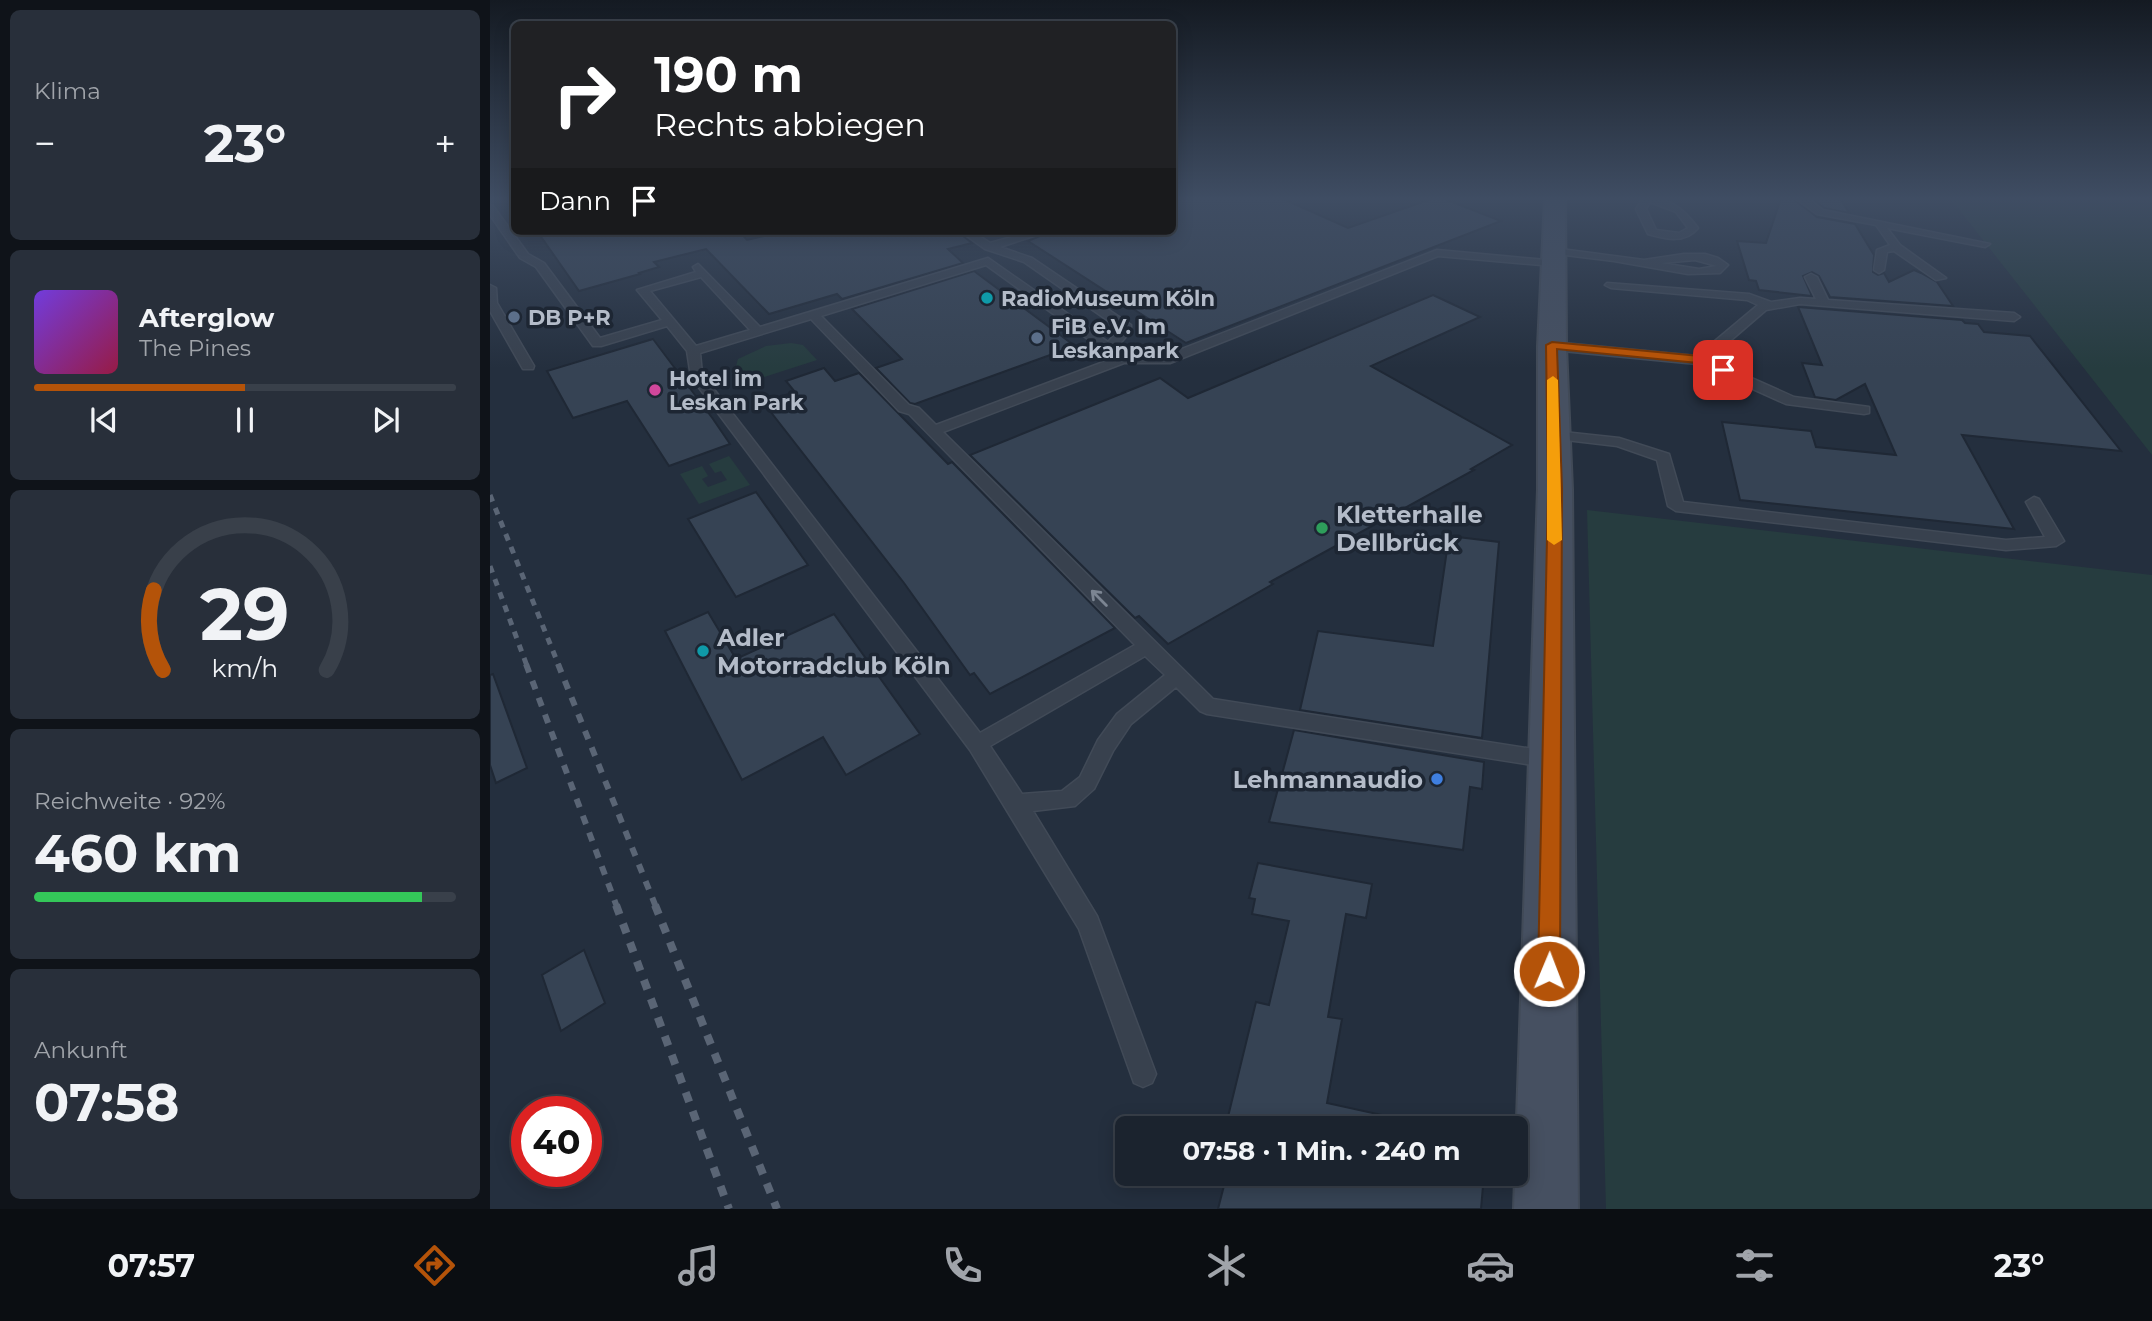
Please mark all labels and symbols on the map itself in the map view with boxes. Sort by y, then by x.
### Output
place label: RadioMuseum Köln [1001,286,1215,311]
marker: RadioMuseum Köln [979,290,995,306]
place label: DB P+R [528,305,611,330]
marker: DB P+R [506,309,522,325]
place label: FiB e.V. Im Leskanpark [1051,314,1179,363]
marker: FiB e.V. Im Leskanpark [1029,330,1045,346]
pin [1693,340,1753,400]
place label: Hotel im Leskan Park [669,366,804,415]
marker: Hotel im Leskan Park [647,382,663,398]
place label: Kletterhalle Dellbrück [1336,500,1483,557]
marker: Kletterhalle Dellbrück [1314,520,1330,536]
one-way arrow [1091,590,1108,607]
place label: Adler Motorradclub Köln [716,623,951,680]
marker: Adler Motorradclub Köln [695,643,711,659]
place label: Lehmannaudio [1233,765,1423,794]
marker: Lehmannaudio [1429,771,1445,787]
position arrow [1512,934,1586,1008]
speed limit sign: 40 [511,1096,602,1187]

